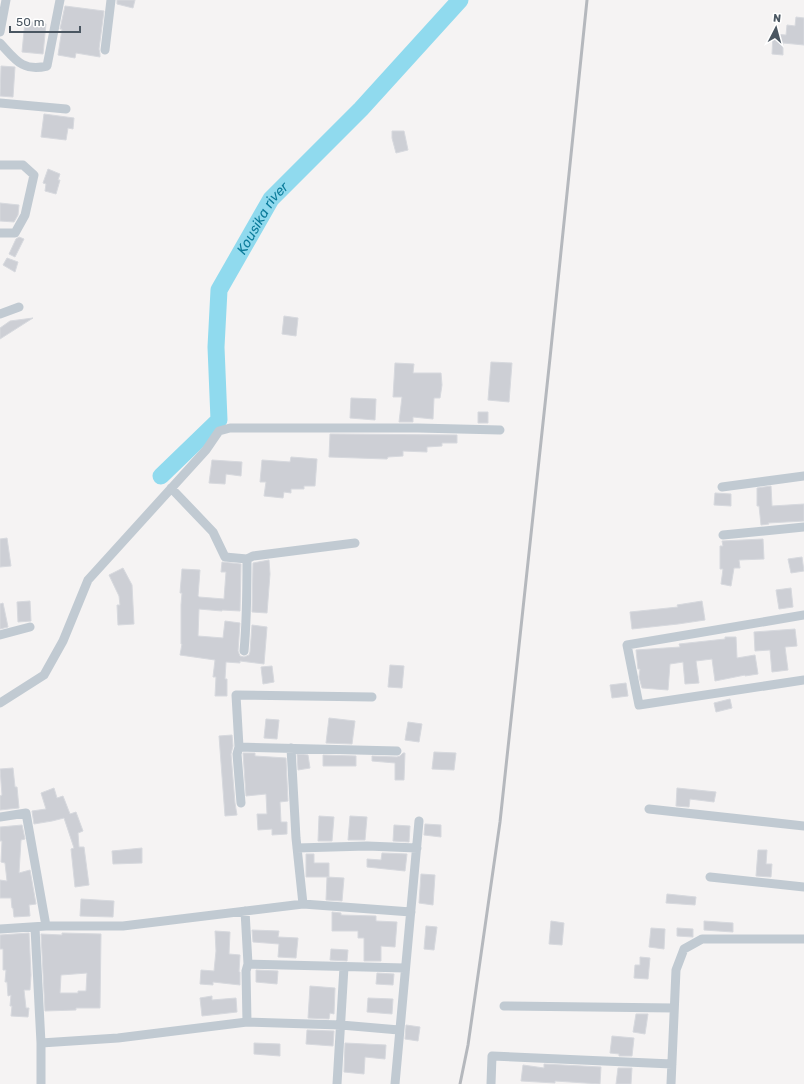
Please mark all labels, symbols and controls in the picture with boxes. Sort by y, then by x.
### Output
scale bar [10,8,80,34]
north arrow [756,8,796,48]
text: N [772,12,782,25]
text: 50 m [16,15,44,29]
water label: Kousika river [233,178,292,257]

